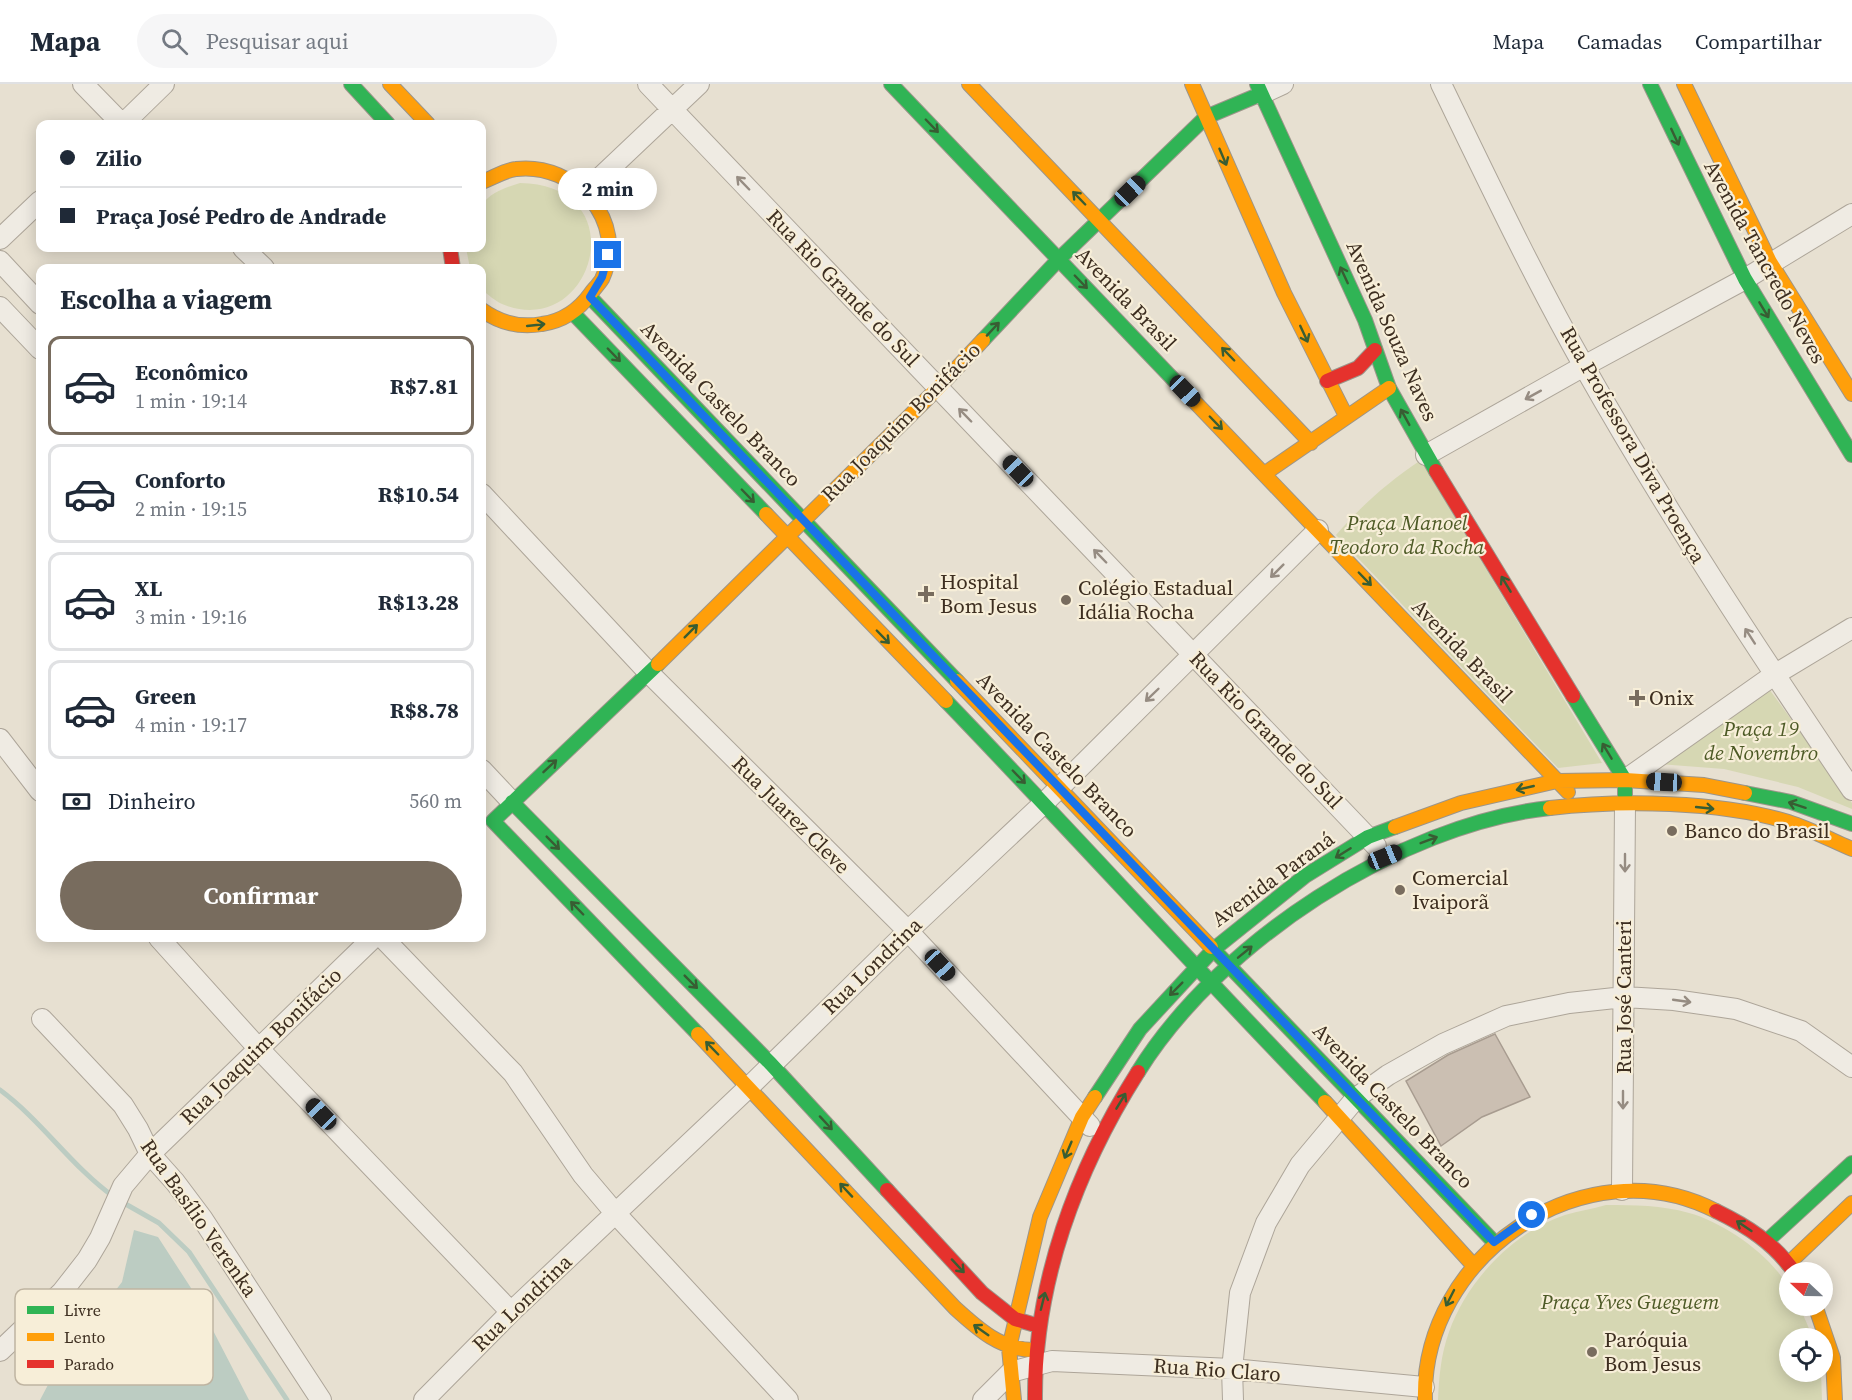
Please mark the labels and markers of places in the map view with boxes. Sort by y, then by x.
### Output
place label: Hospital Bom Jesus [940,567,1037,620]
place label: Colégio Estadual Idália Rocha [1078,573,1233,626]
marker: Hospital Bom Jesus [917,585,935,603]
marker: Colégio Estadual Idália Rocha [1059,593,1073,607]
place label: Onix [1649,683,1694,712]
marker: Onix [1630,691,1644,705]
place label: Banco do Brasil [1684,816,1830,845]
marker: Banco do Brasil [1665,824,1679,838]
place label: Comercial Ivaiporã [1412,863,1509,916]
marker: Comercial Ivaiporã [1393,883,1407,897]
place label: Paróquia Bom Jesus [1604,1325,1701,1378]
marker: Paróquia Bom Jesus [1585,1345,1599,1359]

